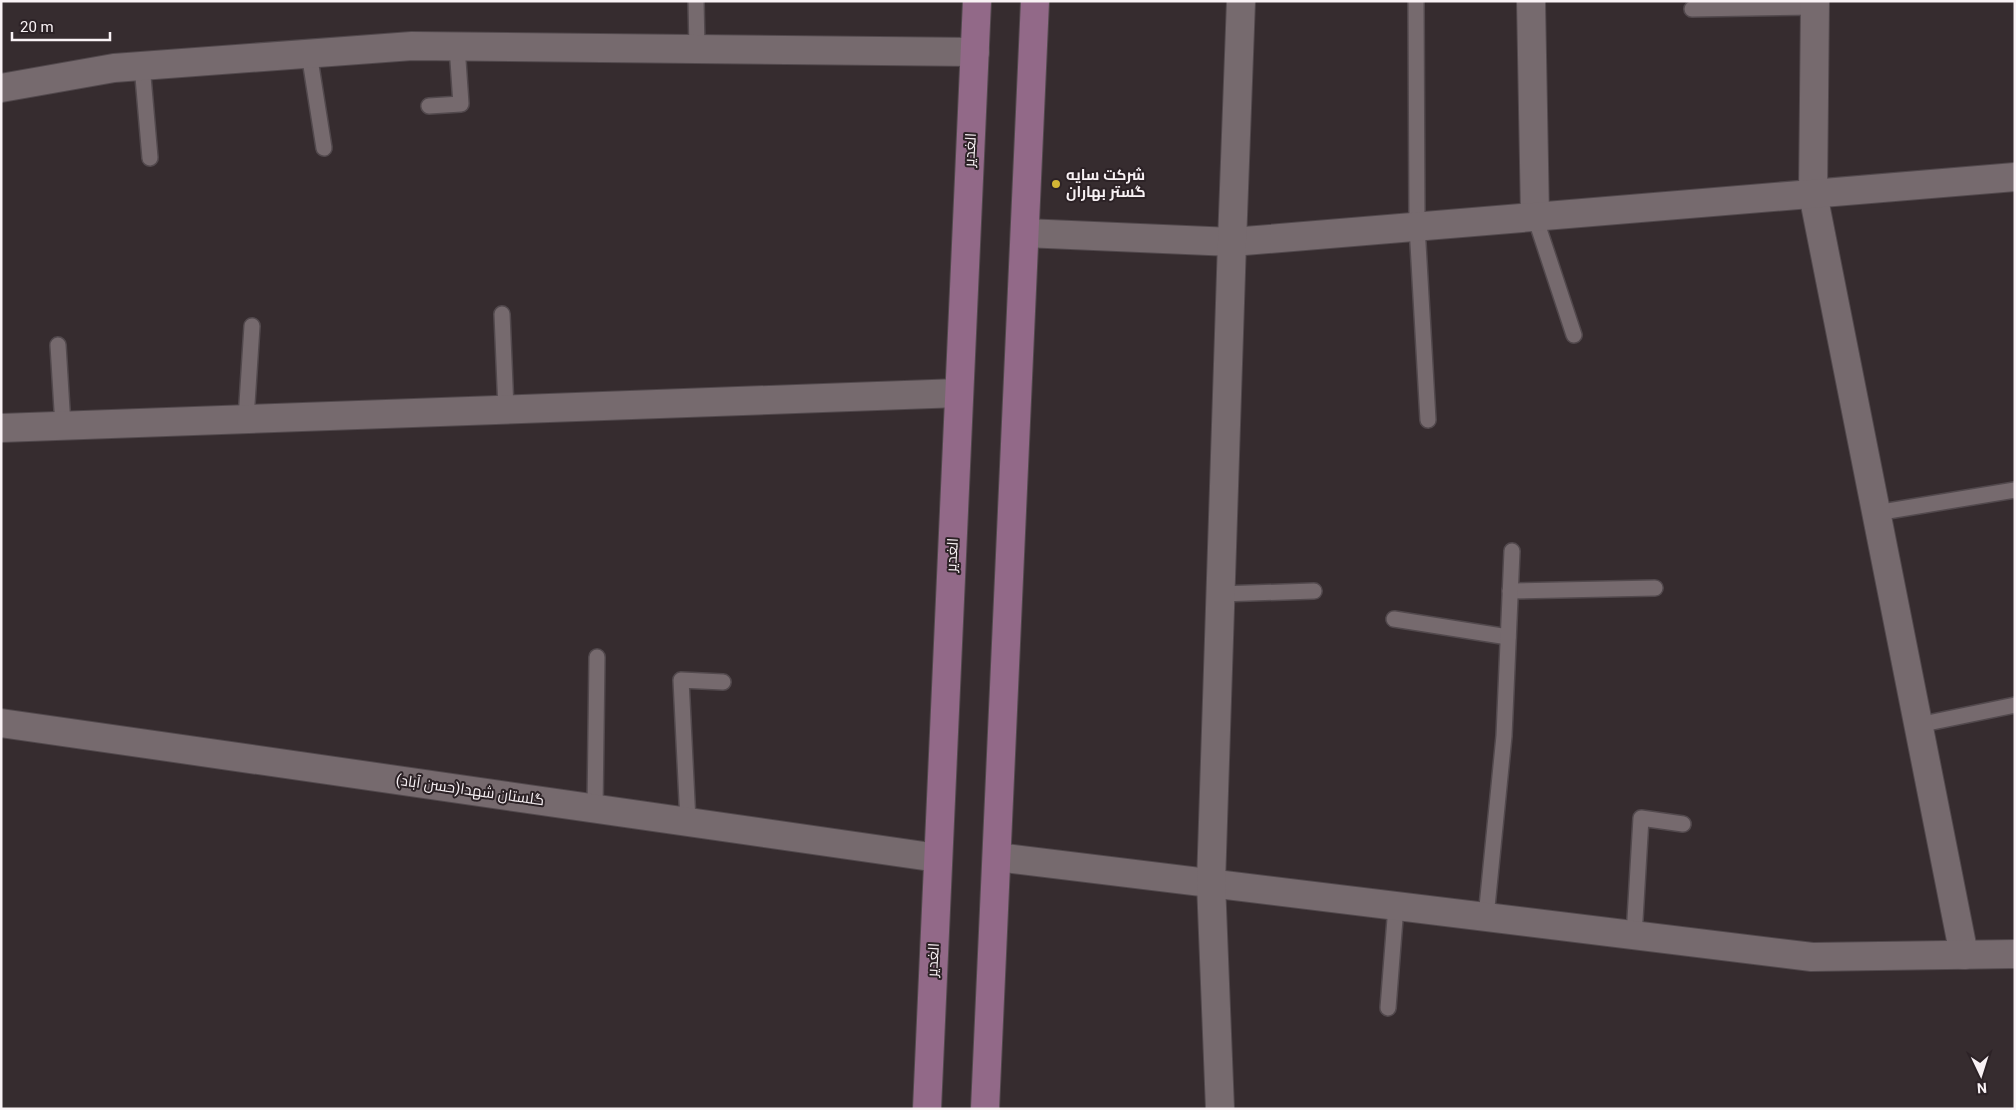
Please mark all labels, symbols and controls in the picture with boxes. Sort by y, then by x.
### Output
scale bar [12,10,110,42]
text: 20 m [20,18,54,36]
street label: الغدیر [960,132,980,169]
place label: شرکت سایه گستر بهاران [1066,166,1146,201]
marker: شرکت سایه گستر بهاران [1050,178,1062,190]
street label: الغدیر [942,537,962,574]
street label: گلستان شهدا(حسن آباد) [394,771,545,810]
street label: الغدیر [923,942,943,979]
north arrow [1956,1050,2006,1100]
text: N [1976,1080,1987,1096]

